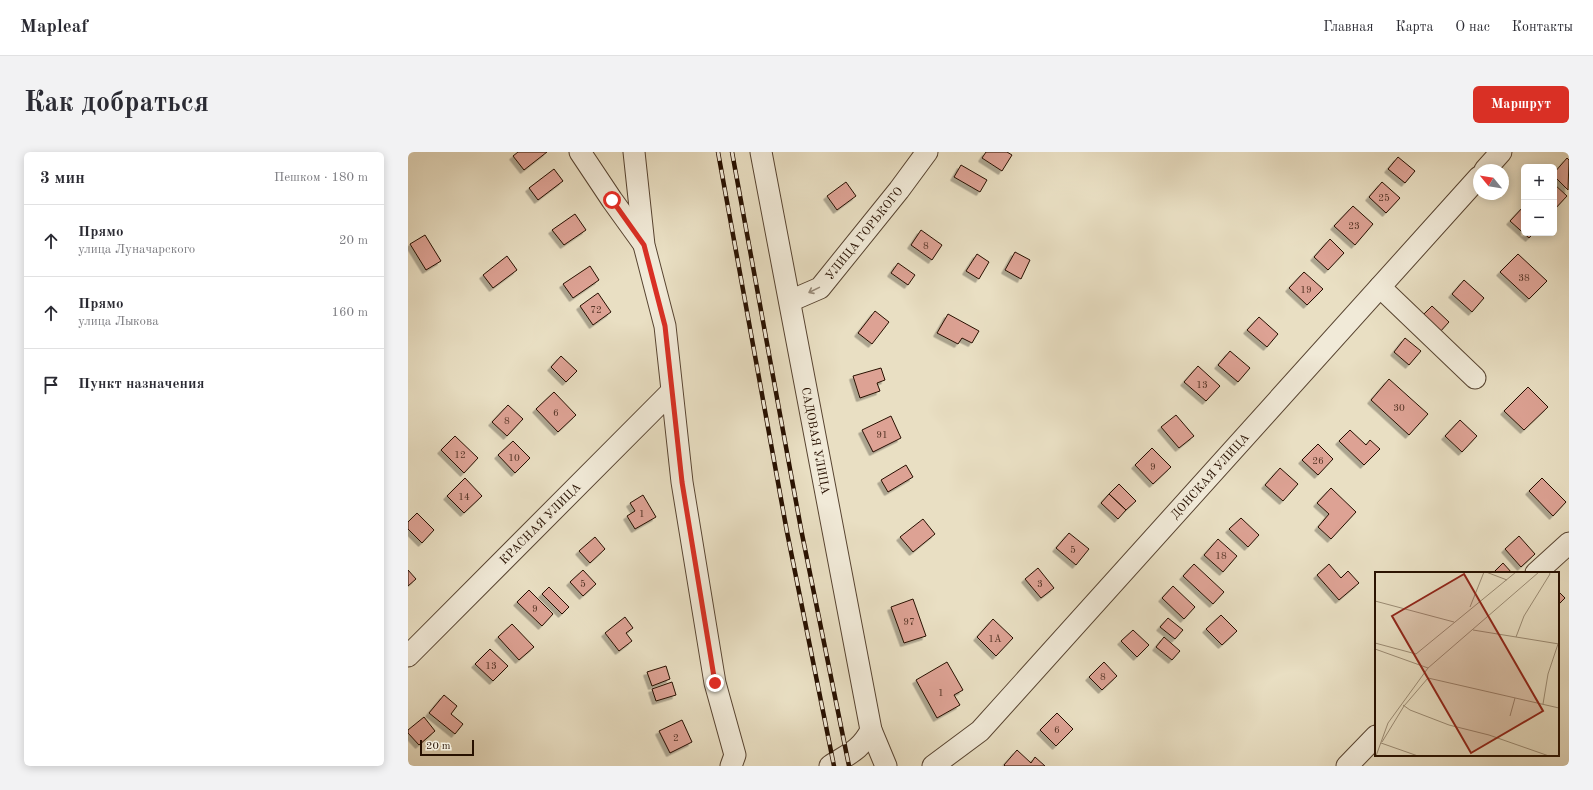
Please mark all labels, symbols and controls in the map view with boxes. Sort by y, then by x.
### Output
text: Mapleaf [20,18,88,37]
text: Главная [1323,20,1373,34]
text: Карта [1395,20,1433,34]
text: О нас [1455,20,1490,34]
text: Контакты [1512,20,1573,34]
button: Маршрут [1473,86,1569,123]
text: Как добраться [24,90,209,118]
north arrow [1473,164,1509,200]
map controls [1521,164,1557,236]
button: + [1521,164,1557,200]
text: 3 мин [40,170,85,187]
text: Пешком · 180 m [274,171,368,184]
street label: УЛИЦА ГОРЬКОГО [824,185,906,283]
route start [603,191,621,209]
house number: 25 [1378,193,1390,203]
button: − [1521,200,1557,236]
house number: 23 [1348,221,1360,231]
text: Прямо [78,225,124,240]
icon: ahead [40,230,62,252]
text: 20 m [339,234,368,247]
house number: 8 [923,241,929,251]
text: улица Луначарского [78,243,195,256]
house number: 38 [1518,273,1530,283]
house number: 19 [1300,285,1312,295]
one-way arrow [809,287,821,294]
text: Прямо [78,297,124,312]
icon: ahead [40,302,62,324]
house number: 72 [590,305,602,315]
text: 160 m [331,306,368,319]
text: улица Лыкова [78,315,159,328]
icon: arrive [40,374,62,396]
text: Пункт назначения [78,377,205,392]
house number: 13 [1196,380,1208,390]
street label: САДОВАЯ УЛИЦА [799,386,831,496]
house number: 30 [1393,403,1405,413]
house number: 6 [553,408,559,418]
house number: 8 [504,416,510,426]
house number: 91 [876,430,888,440]
street label: ДОНСКАЯ УЛИЦА [1169,431,1252,522]
house number: 12 [454,450,466,460]
house number: 10 [508,453,520,463]
house number: 26 [1312,456,1324,466]
house number: 9 [1150,462,1156,472]
street label: КРАСНАЯ УЛИЦА [498,481,584,567]
house number: 14 [458,492,470,502]
house number: 1 [639,509,645,519]
house number: 5 [1070,545,1076,555]
house number: 18 [1215,551,1227,561]
inset map [1375,572,1559,756]
house number: 5 [580,579,586,589]
house number: 3 [1037,579,1043,589]
house number: 9 [532,604,538,614]
house number: 97 [903,617,915,627]
house number: 1А [988,634,1002,644]
house number: 13 [485,661,497,671]
house number: 8 [1100,672,1106,682]
route end [706,674,724,692]
house number: 1 [938,688,944,698]
house number: 6 [1054,725,1060,735]
house number: 2 [673,733,679,743]
scale bar [420,738,474,757]
text: 20 m [426,741,451,752]

